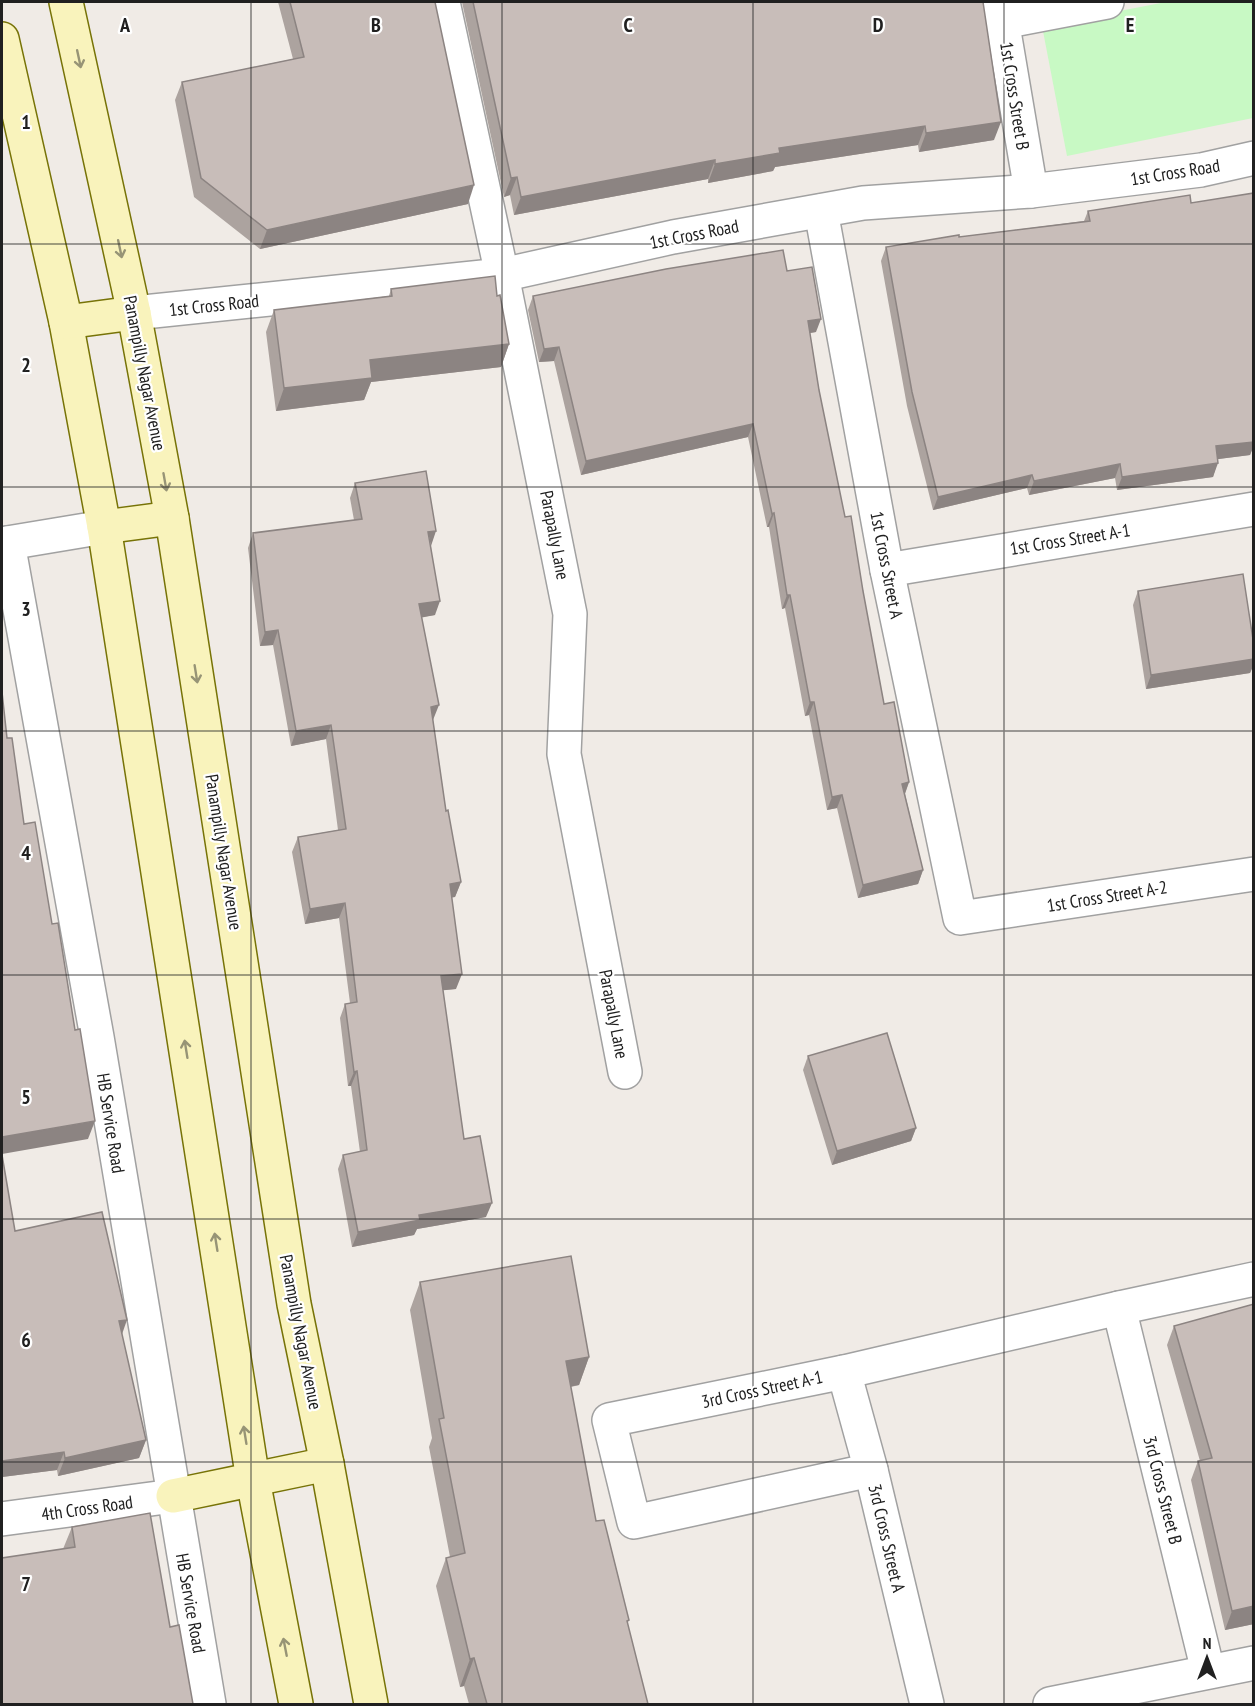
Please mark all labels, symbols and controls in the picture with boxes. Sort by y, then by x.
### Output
text: A [119,12,131,38]
text: B [371,12,381,38]
text: C [623,12,633,38]
text: D [873,12,884,38]
text: E [1126,12,1134,38]
street label: 1st Cross Street B [995,40,1035,152]
one-way arrow [73,49,85,68]
text: 1 [21,109,31,135]
street label: 1st Cross Road [1129,154,1221,190]
street label: 1st Cross Road [647,214,741,254]
one-way arrow [115,239,127,258]
street label: 1st Cross Road [168,289,260,321]
street label: Panampilly Nagar Avenue [119,294,171,452]
text: 2 [21,352,31,378]
one-way arrow [160,471,171,491]
street label: Parapally Lane [535,489,575,581]
street label: 1st Cross Street A [865,509,909,621]
street label: 1st Cross Street A-1 [1008,518,1132,560]
text: 3 [21,596,31,622]
one-way arrow [191,664,202,684]
street label: Panampilly Nagar Avenue [200,772,248,932]
text: 4 [21,840,31,866]
street label: 1st Cross Street A-2 [1045,875,1169,917]
street label: Parapally Lane [594,968,634,1060]
one-way arrow [180,1040,191,1060]
street label: HB Service Road [92,1071,130,1175]
text: 5 [21,1084,31,1110]
one-way arrow [210,1233,221,1252]
street label: Panampilly Nagar Avenue [275,1253,327,1411]
text: 6 [21,1327,31,1353]
street label: 3rd Cross Street A-1 [699,1365,825,1413]
one-way arrow [240,1425,251,1445]
street label: 3rd Cross Street B [1138,1433,1188,1547]
street label: 3rd Cross Street A [863,1482,911,1595]
street label: 4th Cross Road [40,1490,134,1526]
street label: HB Service Road [171,1551,211,1655]
text: 7 [21,1571,31,1597]
north arrow [1177,1628,1237,1688]
text: N [1203,1633,1211,1653]
one-way arrow [279,1638,290,1657]

